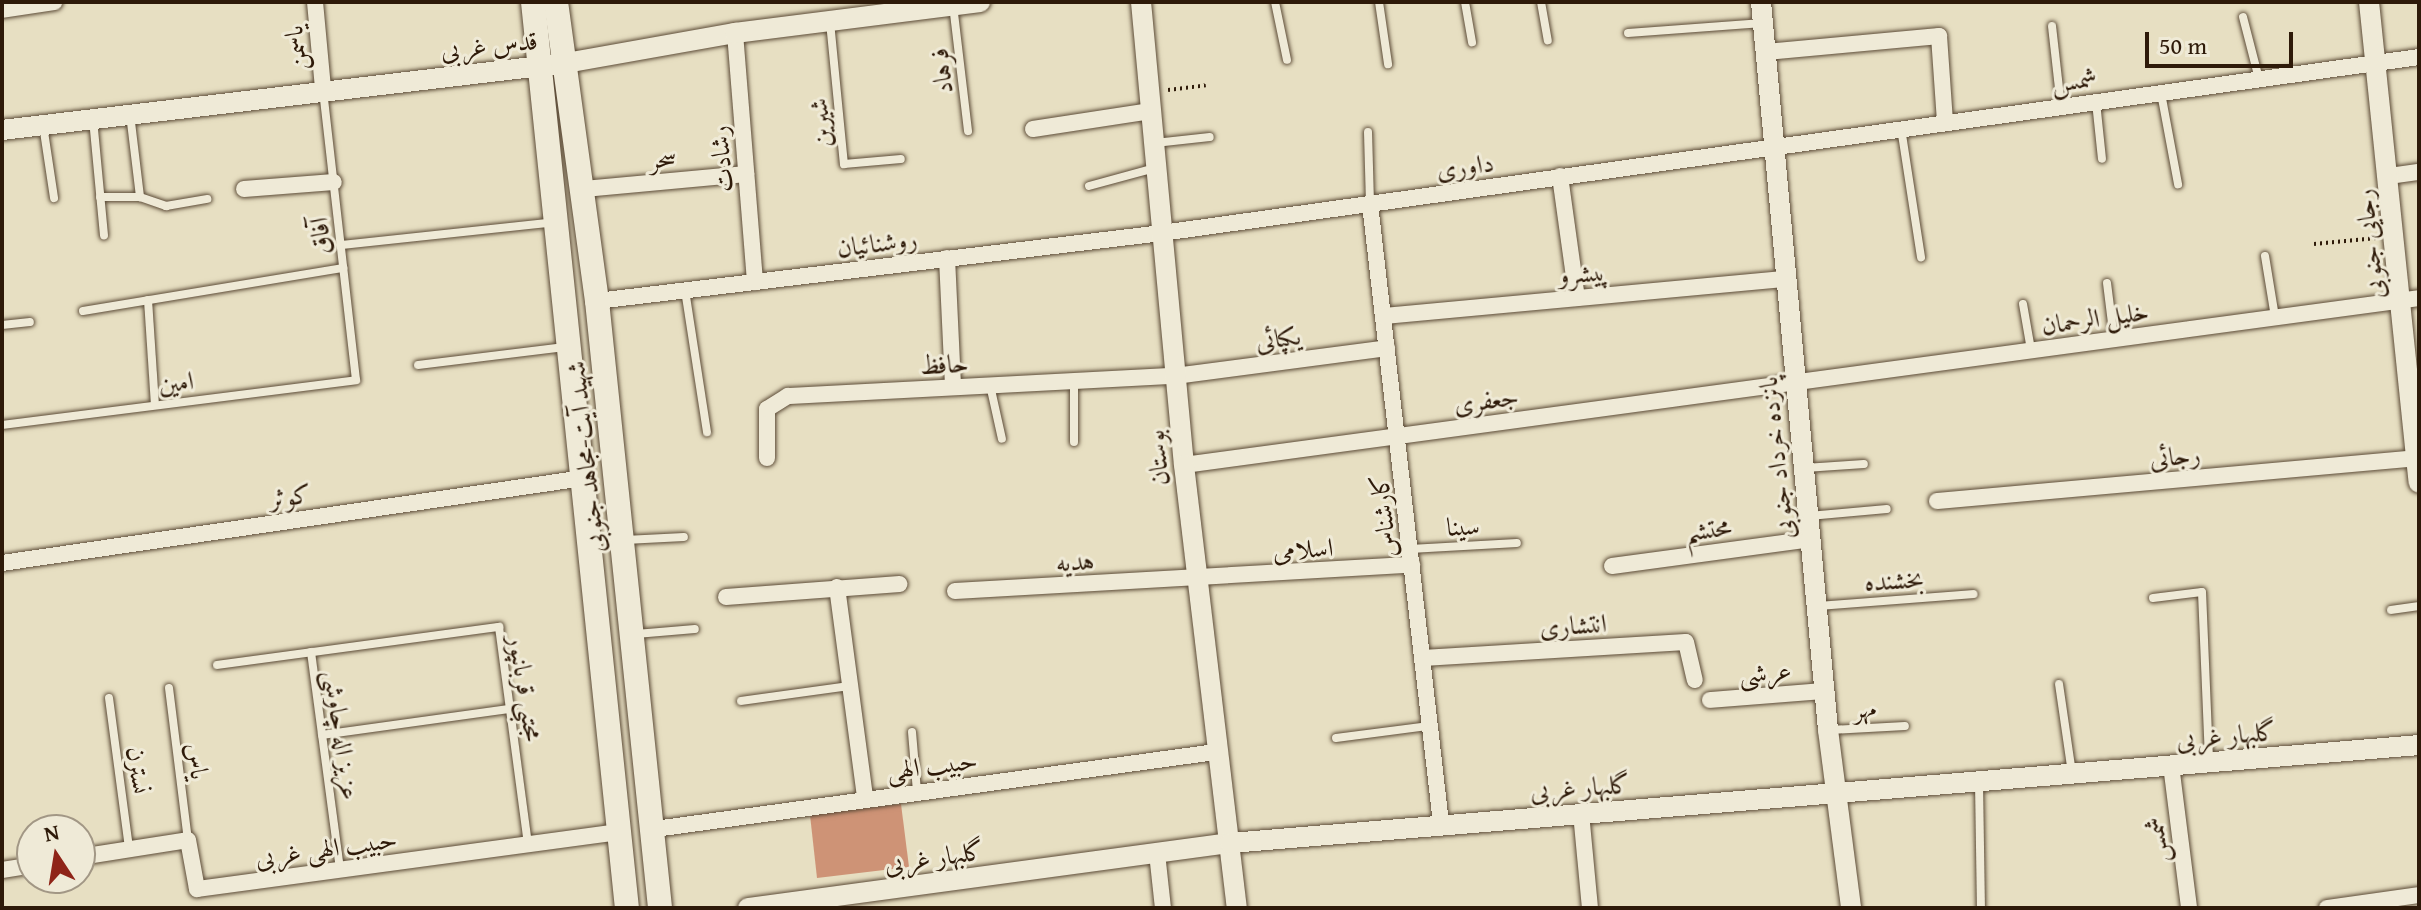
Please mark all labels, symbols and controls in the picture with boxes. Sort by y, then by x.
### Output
scale bar [2149,16,2297,66]
street label: یاسمن [277,24,313,72]
street label: قدس غربی [439,24,539,66]
text: 50 m [2159,28,2207,63]
street label: فرهاد [923,46,959,96]
street label: شمس [2049,61,2099,99]
street label: شیرین [802,97,838,149]
street label: رشادت [703,124,739,194]
street label: سحر [648,141,678,175]
street label: داوری [1434,147,1496,185]
street label: رجایی جنوبی [2348,187,2390,301]
street label: آفاق [303,216,337,256]
street label: روشنائیان [835,223,919,263]
street label: پیشرو [1557,255,1609,291]
street label: خلیل الرحمان [2039,295,2151,341]
street label: یکپائی [1253,319,1303,357]
street label: حافظ [919,347,969,381]
street label: شهید آیت-مجاهد جنوبی [559,360,611,554]
street label: امین [156,364,196,400]
street label: پانزده خرداد جنوبی [1752,375,1800,541]
street label: جعفری [1452,380,1520,420]
street label: بوستان [1139,429,1175,487]
street label: رجائی [2148,438,2202,474]
street label: کارشناس [1363,473,1403,559]
street label: کوثر [267,478,313,514]
street label: سینا [1446,510,1480,542]
street label: محتشم [1683,510,1733,548]
street label: اسلامی [1272,531,1334,567]
street label: هدیه [1055,544,1095,578]
street label: بخشنده [1863,562,1925,598]
street label: انتشاری [1538,607,1608,643]
street label: مجتبی قربانپور [502,633,550,743]
street label: عرشی [1737,654,1793,690]
street label: عزیز اله چاوشی [317,668,367,802]
street label: مهر [1853,692,1877,724]
street label: گلبهار غربی [2175,715,2277,755]
street label: یاس [180,741,216,781]
street label: نسترن [120,744,158,796]
street label: حبیب الهی [885,744,979,786]
street label: گلبهار غربی [1529,768,1631,806]
north arrow [16,814,96,894]
text: N [41,815,62,850]
street label: شمس [2138,815,2174,865]
street label: حبیب الهی غربی [253,823,399,873]
street label: گلبهار غربی [882,835,986,879]

